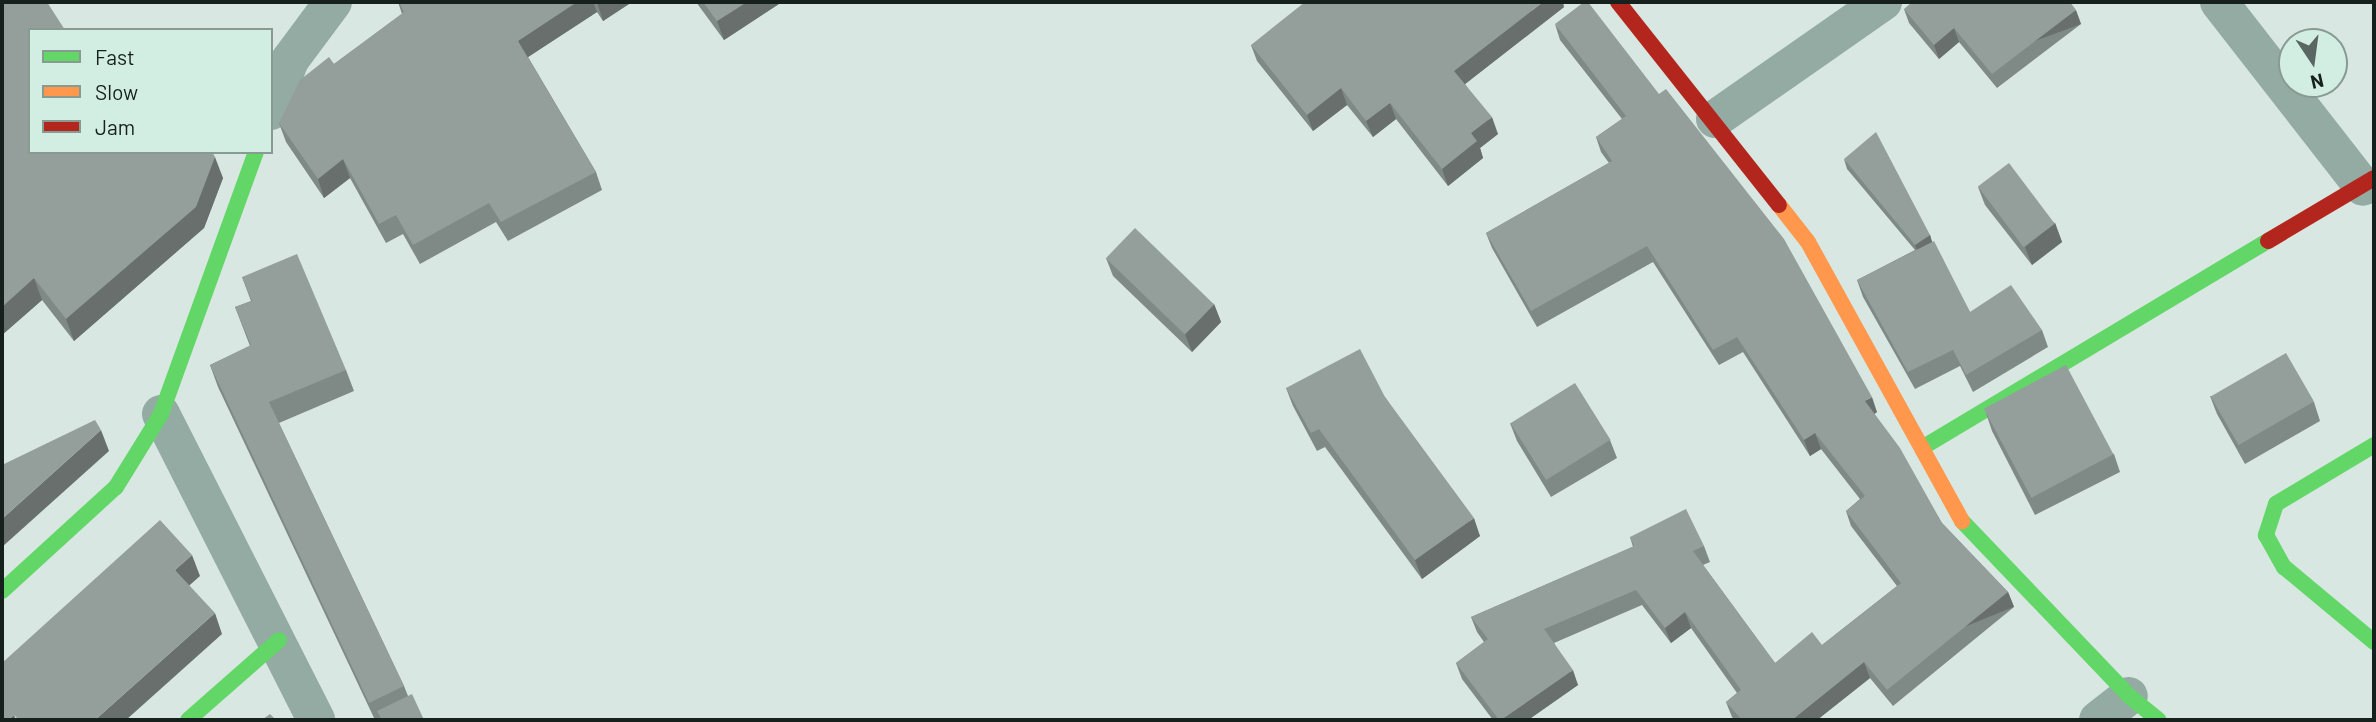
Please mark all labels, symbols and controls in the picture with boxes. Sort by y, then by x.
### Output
legend [28,28,273,154]
north arrow [2278,28,2348,98]
text: Fast [95,44,135,69]
text: N [2309,69,2326,95]
text: Slow [95,79,138,104]
text: Jam [95,114,135,139]

